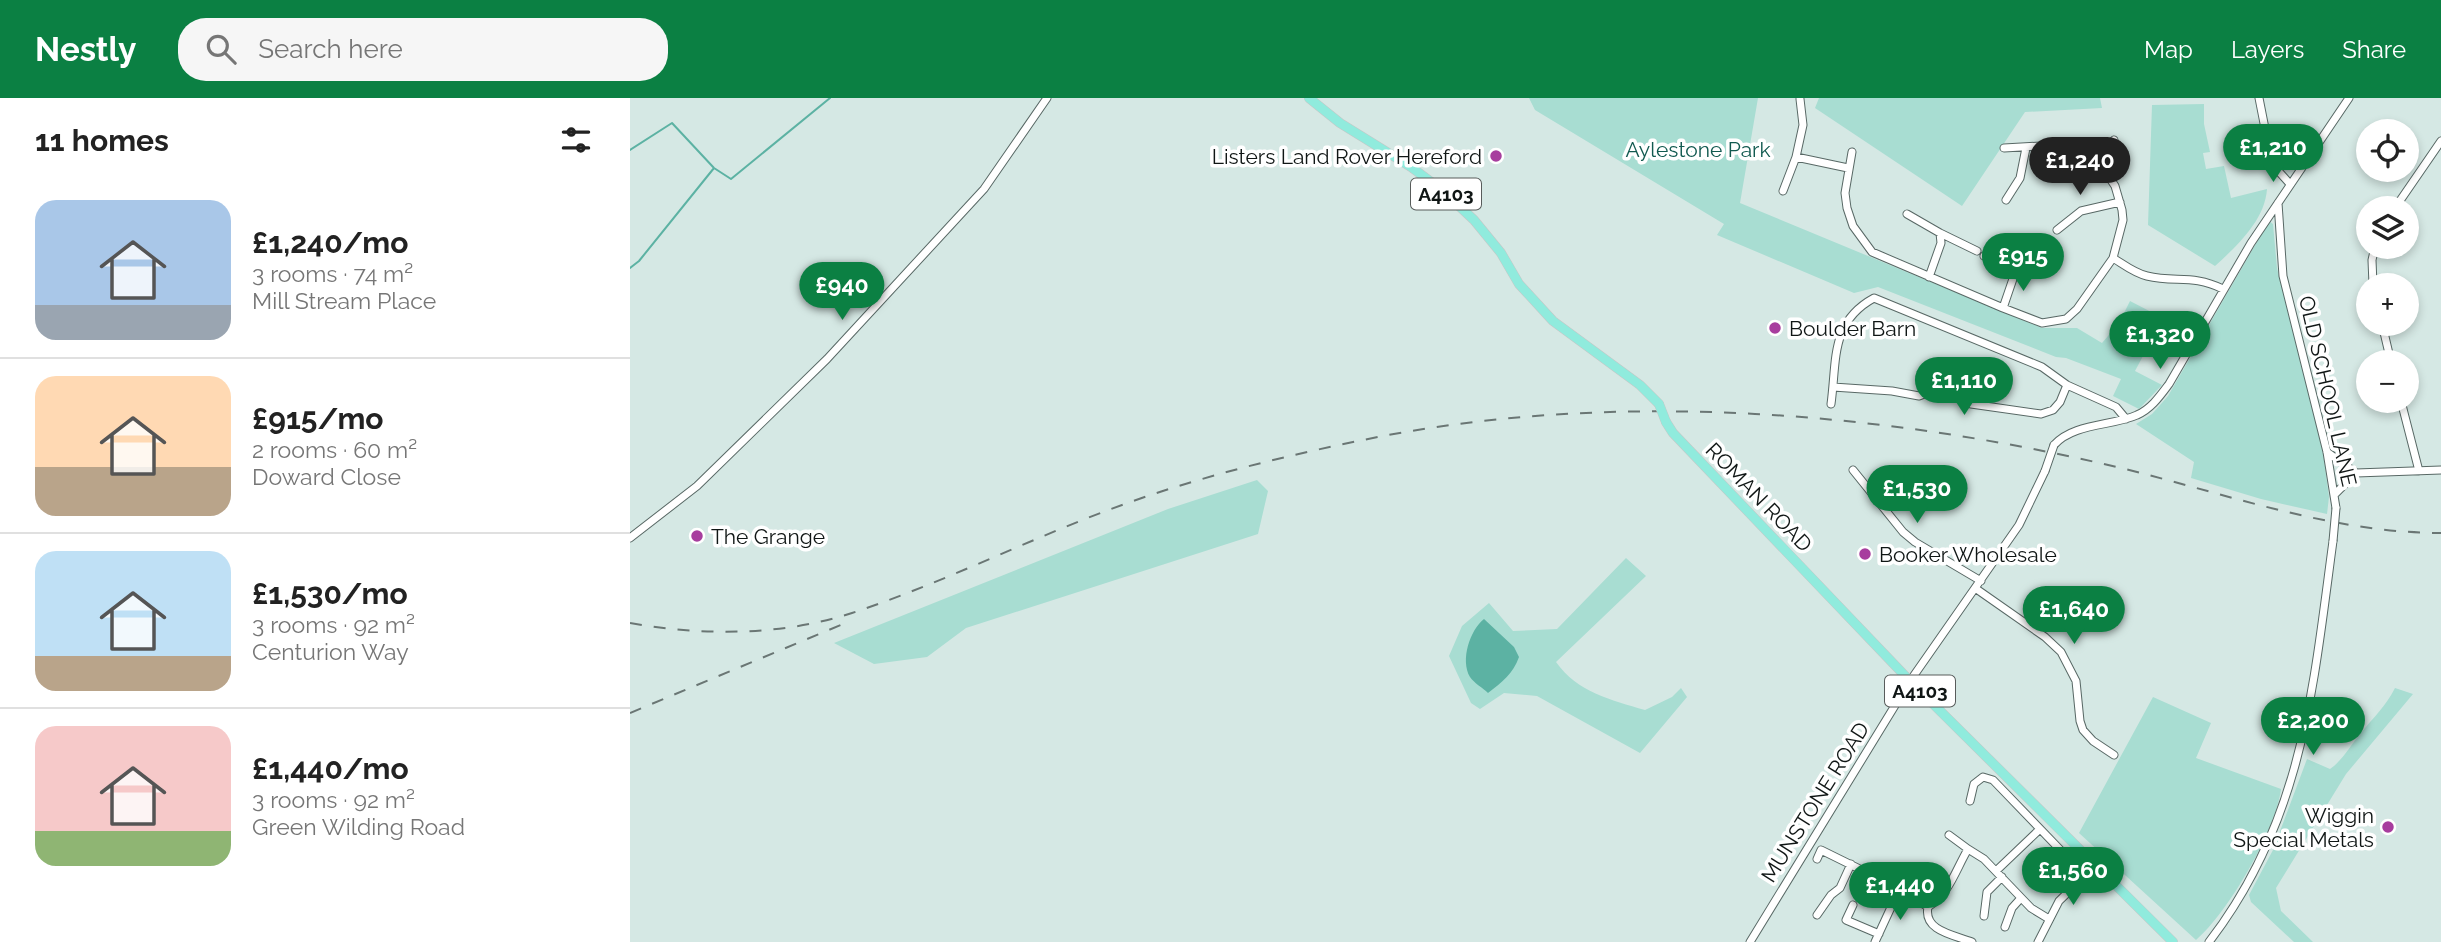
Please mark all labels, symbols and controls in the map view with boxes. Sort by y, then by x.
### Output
search box [178,18,668,81]
text: Nestly [35,30,136,69]
icon: search [202,30,240,68]
text: Search here [258,34,403,64]
text: Map [2144,35,2193,64]
text: Layers [2231,35,2304,64]
text: Share [2342,35,2406,64]
map controls [2356,119,2419,413]
button: locate [2356,119,2419,182]
icon: filters [557,121,595,159]
text: 11 homes [35,123,169,158]
pin: £1,210 [2216,125,2330,184]
text: £1,210 [2239,133,2307,160]
park label: Aylestone Park [1625,137,1771,162]
pin: £1,240 [2023,138,2137,197]
place label: Listers Land Rover Hereford [1212,144,1482,169]
text: £1,240 [2045,146,2115,173]
marker: Listers Land Rover Hereford [1488,148,1504,164]
road number: A4103 [1411,178,1481,209]
button: layers [2356,196,2419,259]
text: £1,240/mo [252,225,408,260]
icon: home [91,228,175,312]
pin: £915 [1982,234,2064,293]
text: £915 [1998,242,2048,269]
text: 3 rooms · 74 m² [252,260,413,287]
pin: £940 [801,262,883,322]
text: £940 [815,271,869,298]
button: + [2356,273,2419,336]
text: Mill Stream Place [252,287,436,314]
street label: OLD SCHOOL LANE [2294,293,2362,489]
pin: £1,320 [2103,312,2217,371]
place label: Boulder Barn [1789,316,1916,341]
marker: Boulder Barn [1767,320,1783,336]
text: £1,320 [2125,320,2195,347]
button: − [2356,350,2419,413]
pin: £1,110 [1907,358,2021,417]
text: £1,110 [1931,366,1997,393]
text: £915/mo [252,401,384,436]
icon: home [91,404,175,488]
text: 2 rooms · 60 m² [252,436,417,463]
street label: ROMAN ROAD [1701,437,1817,557]
text: Doward Close [252,463,401,490]
pin: £1,530 [1860,466,1974,525]
text: £1,530 [1883,474,1951,501]
place label: The Grange [711,524,825,549]
marker: The Grange [689,528,705,544]
place label: Booker Wholesale [1879,542,2057,567]
marker: Booker Wholesale [1857,546,1873,562]
text: £1,530/mo [252,576,408,611]
icon: home [91,579,175,663]
pin: £1,640 [2017,587,2131,646]
text: £1,640 [2039,595,2109,622]
text: 3 rooms · 92 m² [252,611,415,638]
text: Centurion Way [252,638,409,665]
road number: A4103 [1885,676,1955,706]
pin: £2,200 [2256,698,2370,757]
text: £2,200 [2277,706,2349,733]
street label: MUNSTONE ROAD [1756,717,1874,887]
text: £1,440/mo [252,751,409,786]
icon: home [91,754,175,838]
text: 3 rooms · 92 m² [252,786,415,813]
place label: Wiggin Special Metals [2233,803,2374,852]
text: Green Wilding Road [252,813,465,840]
marker: Wiggin Special Metals [2380,819,2396,835]
pin: £1,560 [2016,848,2130,907]
text: £1,560 [2038,856,2108,883]
pin: £1,440 [1843,862,1957,922]
text: £1,440 [1865,871,1935,898]

